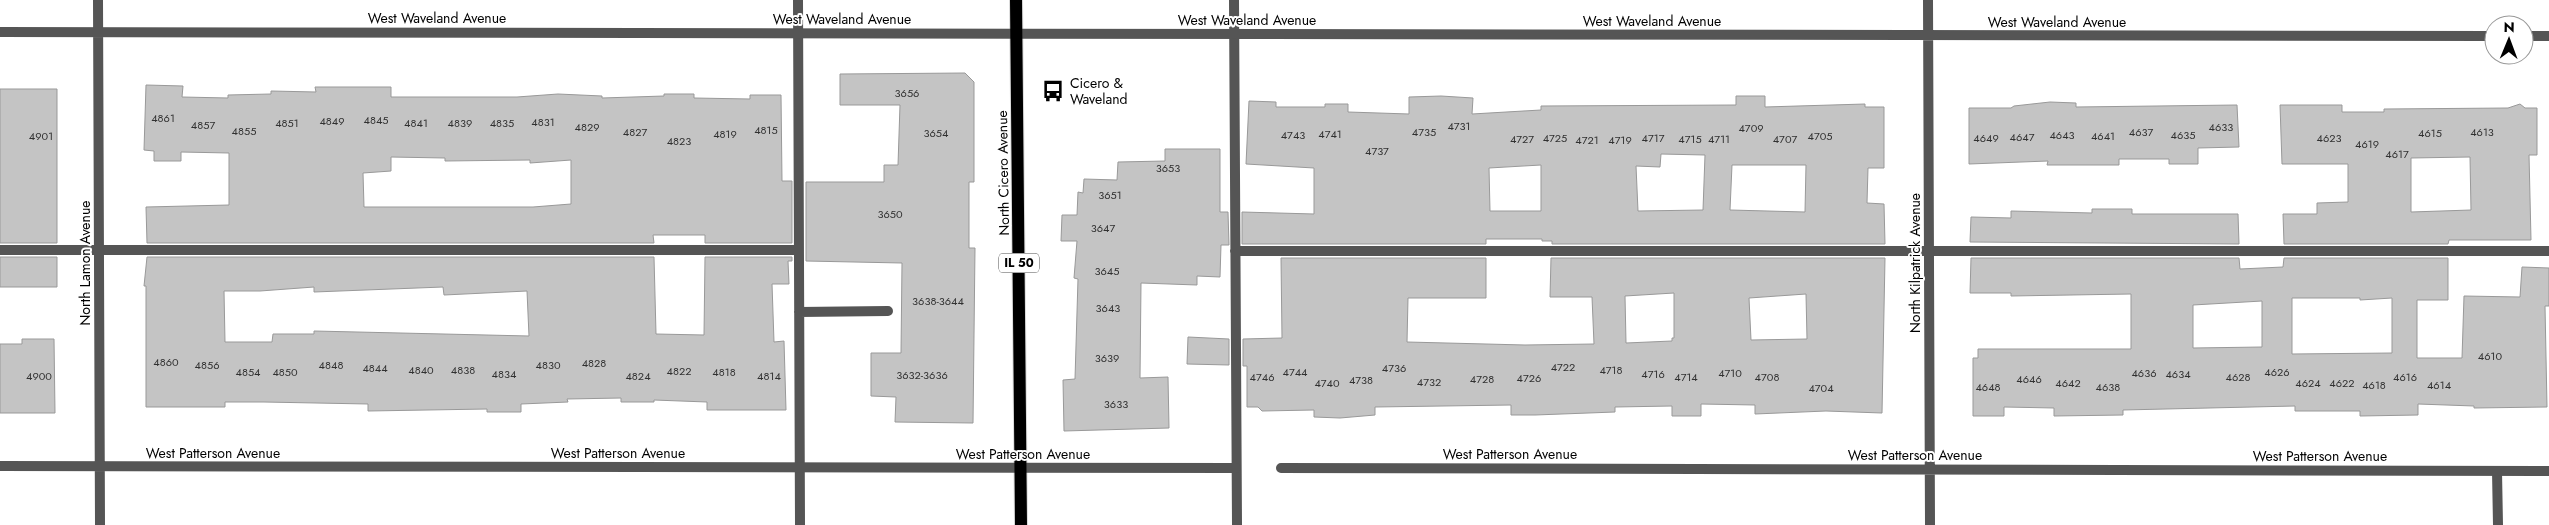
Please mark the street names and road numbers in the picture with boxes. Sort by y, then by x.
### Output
street label: West Waveland Avenue [368,8,506,28]
street label: West Waveland Avenue [773,9,911,29]
street label: West Waveland Avenue [1178,10,1316,30]
street label: West Waveland Avenue [1583,11,1721,31]
street label: West Waveland Avenue [1988,12,2126,32]
street label: North Cicero Avenue [992,110,1014,236]
street label: North Kilpatrick Avenue [1905,193,1925,333]
street label: North Lamon Avenue [75,201,95,325]
road number: IL 50 [999,254,1039,272]
street label: West Patterson Avenue [146,443,280,463]
street label: West Patterson Avenue [551,443,685,463]
street label: West Patterson Avenue [956,444,1090,464]
street label: West Patterson Avenue [1443,444,1577,464]
street label: West Patterson Avenue [1848,445,1982,465]
street label: West Patterson Avenue [2253,446,2387,466]

